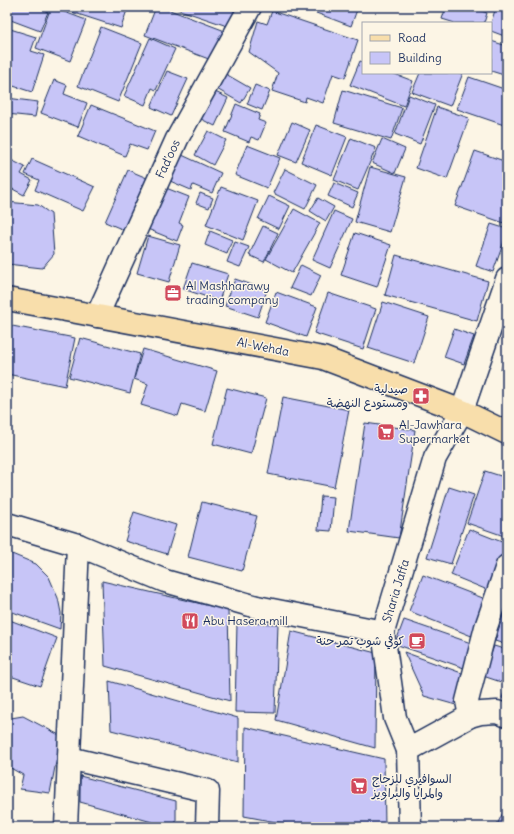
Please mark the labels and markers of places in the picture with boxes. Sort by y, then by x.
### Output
place label: Al Mashharawy trading company [186,278,279,307]
office icon: Al Mashharawy trading company [163,283,183,303]
place label: صيدلية ومستودع النهضة [327,381,408,412]
pharmacy icon: صيدلية ومستودع النهضة [411,386,431,406]
place label: Al-Jawhara Supermarket [399,417,470,446]
supermarket icon: Al-Jawhara Supermarket [376,422,396,442]
restaurant icon: Abu Hasera mill [180,611,200,631]
place label: Abu Hasera mill [203,613,288,628]
cafe icon: كوفي شوب تمر حنة [407,631,427,651]
place label: كوفي شوب تمر حنة [316,633,404,650]
place label: السوافيري للزجاج والمرايا والبراويز [371,771,452,801]
supermarket icon: السوافيري للزجاج والمرايا والبراويز [349,776,369,796]

